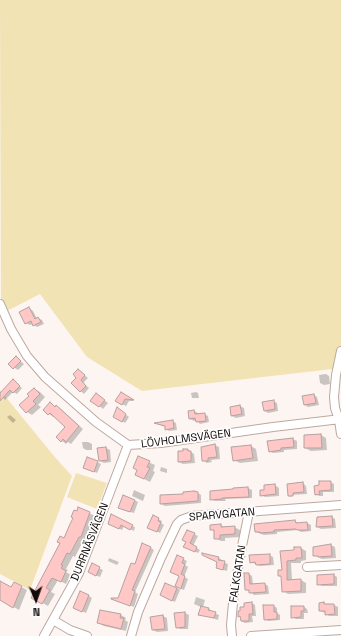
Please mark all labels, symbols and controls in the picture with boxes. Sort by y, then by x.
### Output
street label: LÖVHOLMSVÄGEN [140,427,232,451]
street label: DURRNÄSVÄGEN [68,501,112,583]
street label: SPARVGATAN [188,506,256,524]
street label: FALKGATAN [227,544,249,604]
north arrow [16,580,56,620]
text: N [32,605,40,619]

